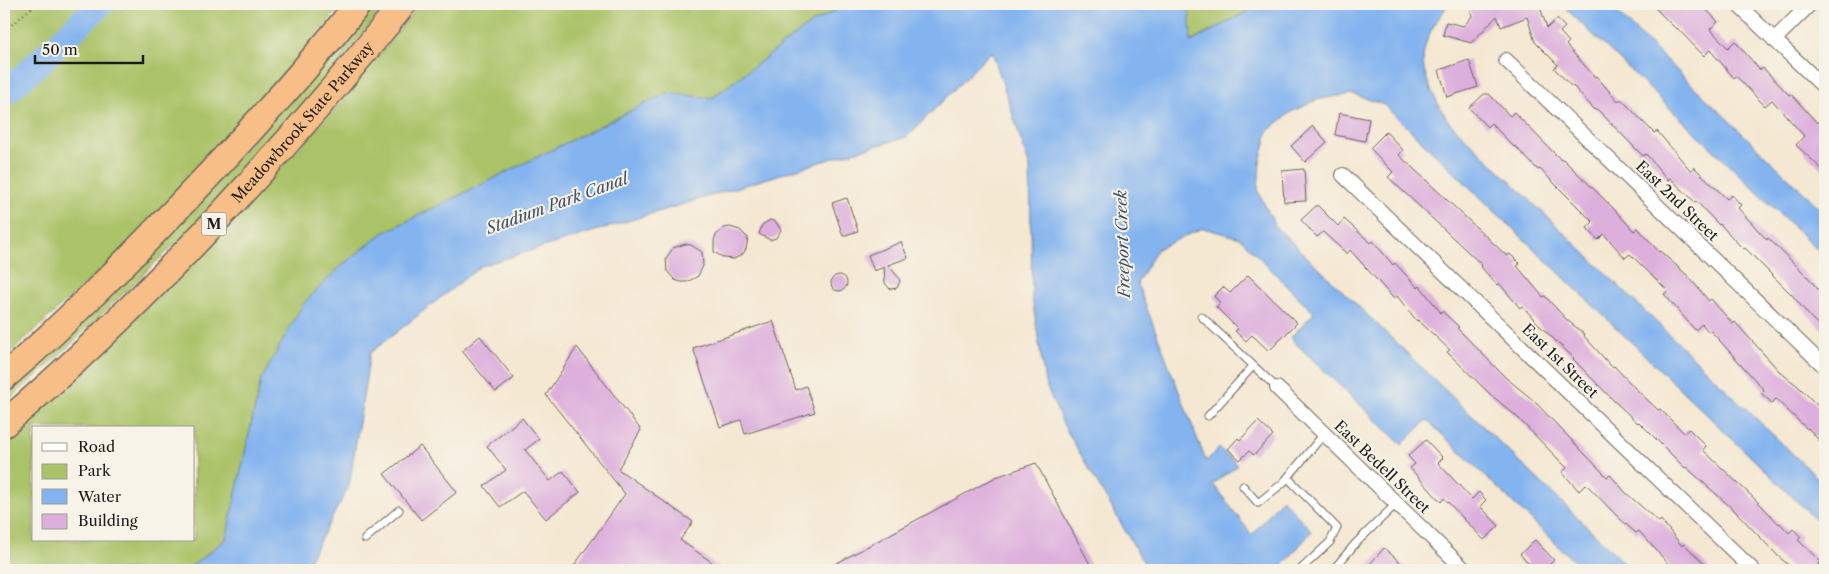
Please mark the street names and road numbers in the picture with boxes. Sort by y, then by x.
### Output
street label: Meadowbrook State Parkway [227,37,378,207]
street label: East 2nd Street [1632,156,1723,245]
road number: M [202,212,226,235]
street label: East 1st Street [1518,320,1603,402]
street label: East Bedell Street [1330,416,1435,518]

